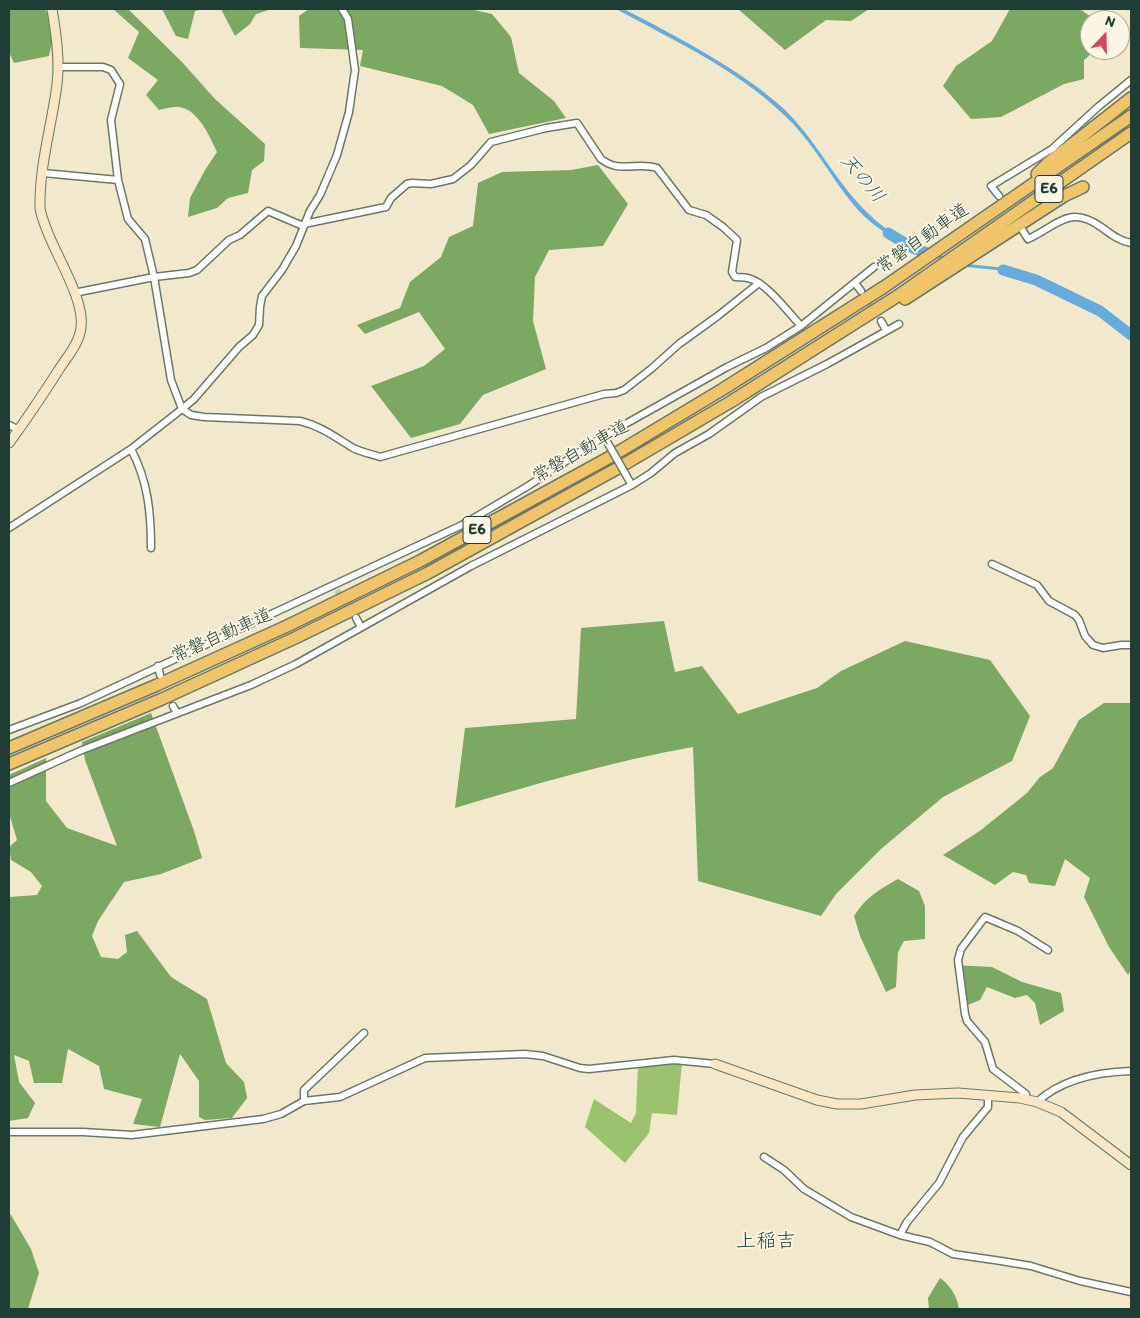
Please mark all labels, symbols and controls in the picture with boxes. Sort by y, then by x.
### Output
north arrow [1080,10,1130,60]
text: N [1103,12,1118,31]
water label: 天の川 [835,150,889,208]
road number: E6 [1035,175,1063,202]
street label: 常磐自動車道 [873,199,973,279]
street label: 常磐自動車道 [529,416,633,488]
road number: E6 [463,516,491,544]
street label: 常磐自動車道 [168,604,276,668]
district label: 上稲吉 [736,1230,796,1254]

